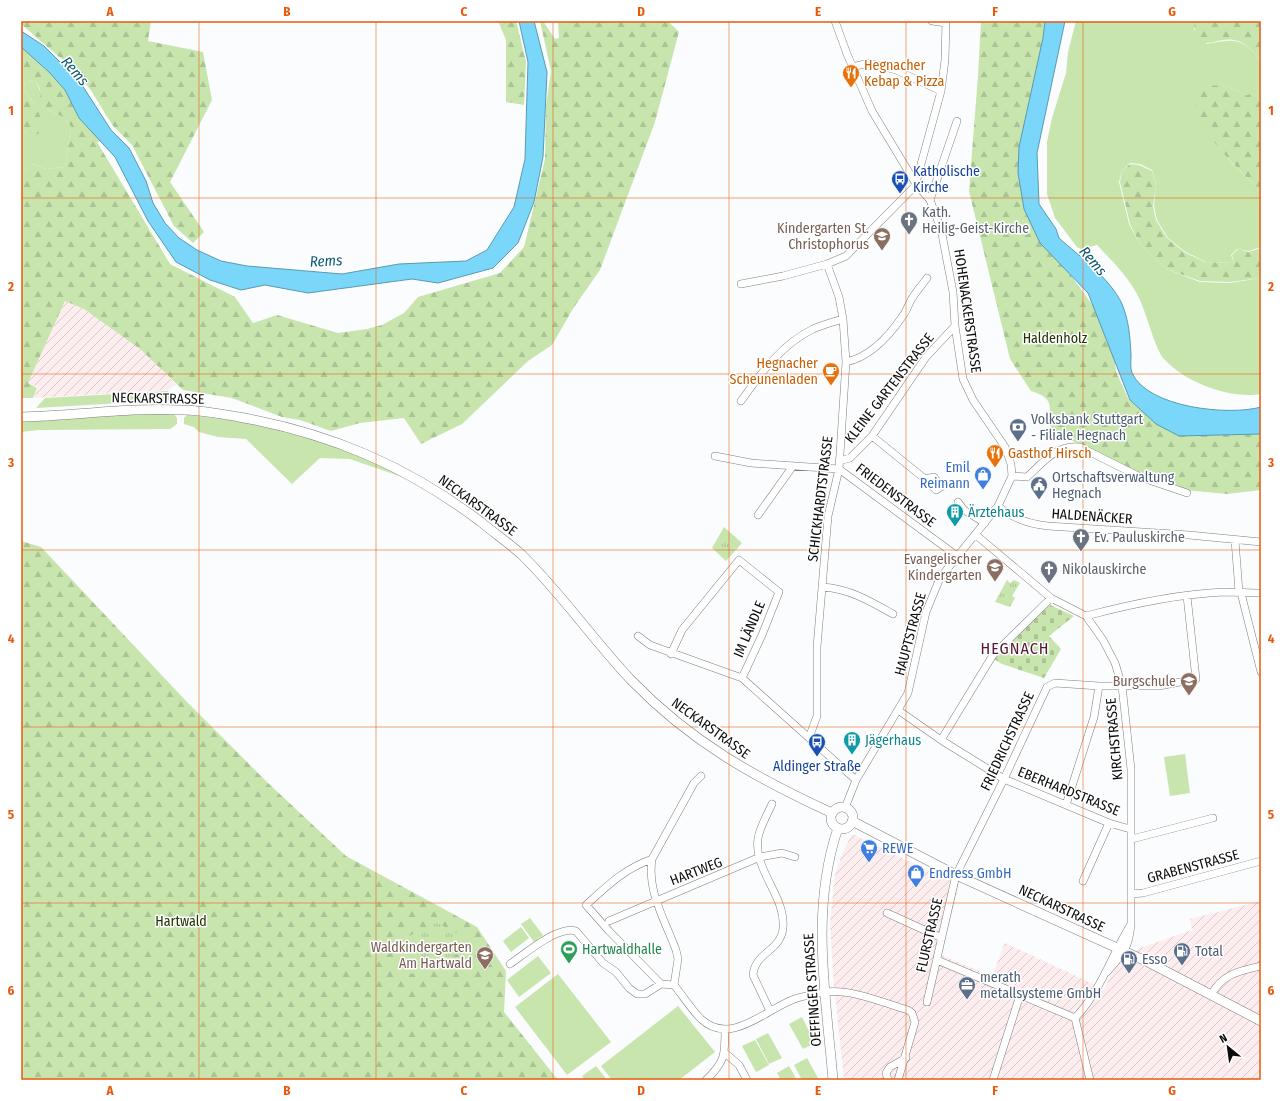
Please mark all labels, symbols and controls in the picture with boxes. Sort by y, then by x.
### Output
text: A [105,4,114,19]
text: B [283,4,291,19]
text: C [461,4,468,19]
text: D [637,4,645,19]
text: E [815,4,821,19]
text: F [992,4,998,19]
text: G [1168,4,1176,19]
water label: Rems [57,53,93,90]
place label: Hegnacher Kebap & Pizza [864,57,944,90]
restaurant icon: Hegnacher Kebap & Pizza [841,63,861,88]
text: 1 [8,103,14,118]
text: 1 [1268,103,1274,118]
place label: Katholische Kirche [913,163,980,196]
bus stop icon: Katholische Kirche [890,169,910,194]
place label: Kath. Heilig-Geist-Kirche [922,204,1029,237]
church icon: Kath. Heilig-Geist-Kirche [899,210,919,235]
place label: Kindergarten St. Christophorus [777,220,869,253]
school or university icon: Kindergarten St. Christophorus [872,226,892,251]
water label: Rems [1076,243,1111,280]
street label: HOHENACKERSTRASSE [950,248,985,375]
water label: Rems [309,251,344,271]
text: 2 [7,279,14,294]
text: 2 [1267,279,1274,294]
street label: KLEINE GARTENSTRASSE [841,330,938,447]
park label: Haldenholz [1023,330,1088,347]
place label: Hegnacher Scheunenladen [729,355,818,388]
cafe icon: Hegnacher Scheunenladen [821,361,841,386]
street label: NECKARSTRASSE [111,389,205,408]
place label: Volksbank Stuttgart - Filiale Hegnach [1031,411,1143,444]
bank icon: Volksbank Stuttgart - Filiale Hegnach [1008,417,1028,442]
street label: SCHICKHARDTSTRASSE [804,435,837,563]
restaurant icon: Gasthof Hirsch [985,443,1005,468]
place label: Gasthof Hirsch [1008,445,1092,462]
text: 3 [7,455,14,470]
text: 3 [1267,455,1274,470]
place label: Emil Reimann [920,459,970,492]
street label: FRIEDENSTRASSE [852,460,939,531]
shop icon: Emil Reimann [973,465,993,490]
place label: Ortschaftsverwaltung Hegnach [1052,469,1175,502]
street label: NECKARSTRASSE [435,471,521,540]
public building icon: Ortschaftsverwaltung Hegnach [1029,475,1049,500]
building icon: Ärztehaus [945,502,965,527]
place label: Ärztehaus [968,504,1024,521]
street label: HALDENÄCKER [1051,505,1133,528]
church icon: Ev. Pauluskirche [1071,527,1091,552]
place label: Ev. Pauluskirche [1094,529,1185,546]
place label: Evangelischer Kindergarten [904,551,982,584]
school or university icon: Evangelischer Kindergarten [985,557,1005,582]
church icon: Nikolauskirche [1039,559,1059,584]
place label: Nikolauskirche [1062,561,1146,578]
street label: HAUPTSTRASSE [891,590,930,678]
street label: IM LÄNDLE [730,598,769,660]
text: 4 [8,631,15,646]
text: 4 [1268,631,1275,646]
district label: HEGNACH [981,639,1049,658]
school or university icon: Burgschule [1179,671,1199,696]
place label: Burgschule [1113,673,1176,690]
street label: FRIEDRICHSTRASSE [977,689,1038,793]
street label: NECKARSTRASSE [668,694,754,763]
street label: KIRCHSTRASSE [1102,697,1127,781]
building icon: Jägerhaus [842,730,862,755]
bus stop icon: Aldinger Straße [807,732,827,757]
place label: Jägerhaus [865,732,921,749]
place label: Aldinger Straße [773,758,861,775]
street label: EBERHARDSTRASSE [1015,763,1123,820]
text: 5 [8,807,14,822]
text: 5 [1268,807,1274,822]
supermarket icon: REWE [859,838,879,863]
place label: REWE [882,840,914,857]
street label: GRABENSTRASSE [1145,846,1241,887]
street label: HARTWEG [668,854,725,889]
shop icon: Endress GmbH [906,863,926,888]
place label: Endress GmbH [929,865,1012,882]
street label: NECKARSTRASSE [1016,881,1108,936]
street label: FLURSTRASSE [913,896,946,974]
park label: Hartwald [155,913,207,930]
street label: OEFFINGER STRASSE [800,932,825,1047]
place label: Waldkindergarten Am Hartwald [371,939,472,972]
sports icon: Hartwaldhalle [559,939,579,964]
place label: Hartwaldhalle [582,941,662,958]
fuel station icon: Total [1172,941,1192,966]
place label: Total [1195,943,1223,960]
school or university icon: Waldkindergarten Am Hartwald [475,945,495,970]
fuel station icon: Esso [1119,949,1139,974]
place label: Esso [1142,951,1168,968]
place label: merath metallsysteme GmbH [980,969,1101,1002]
office icon: merath metallsysteme GmbH [957,975,977,1000]
text: 6 [8,983,15,998]
text: 6 [1268,983,1275,998]
north arrow [1208,1027,1248,1067]
text: N [1217,1031,1229,1046]
text: A [105,1083,114,1098]
text: B [283,1083,291,1098]
text: C [461,1083,468,1098]
text: D [637,1083,645,1098]
text: E [815,1083,821,1098]
text: F [992,1083,998,1098]
text: G [1168,1083,1176,1098]

